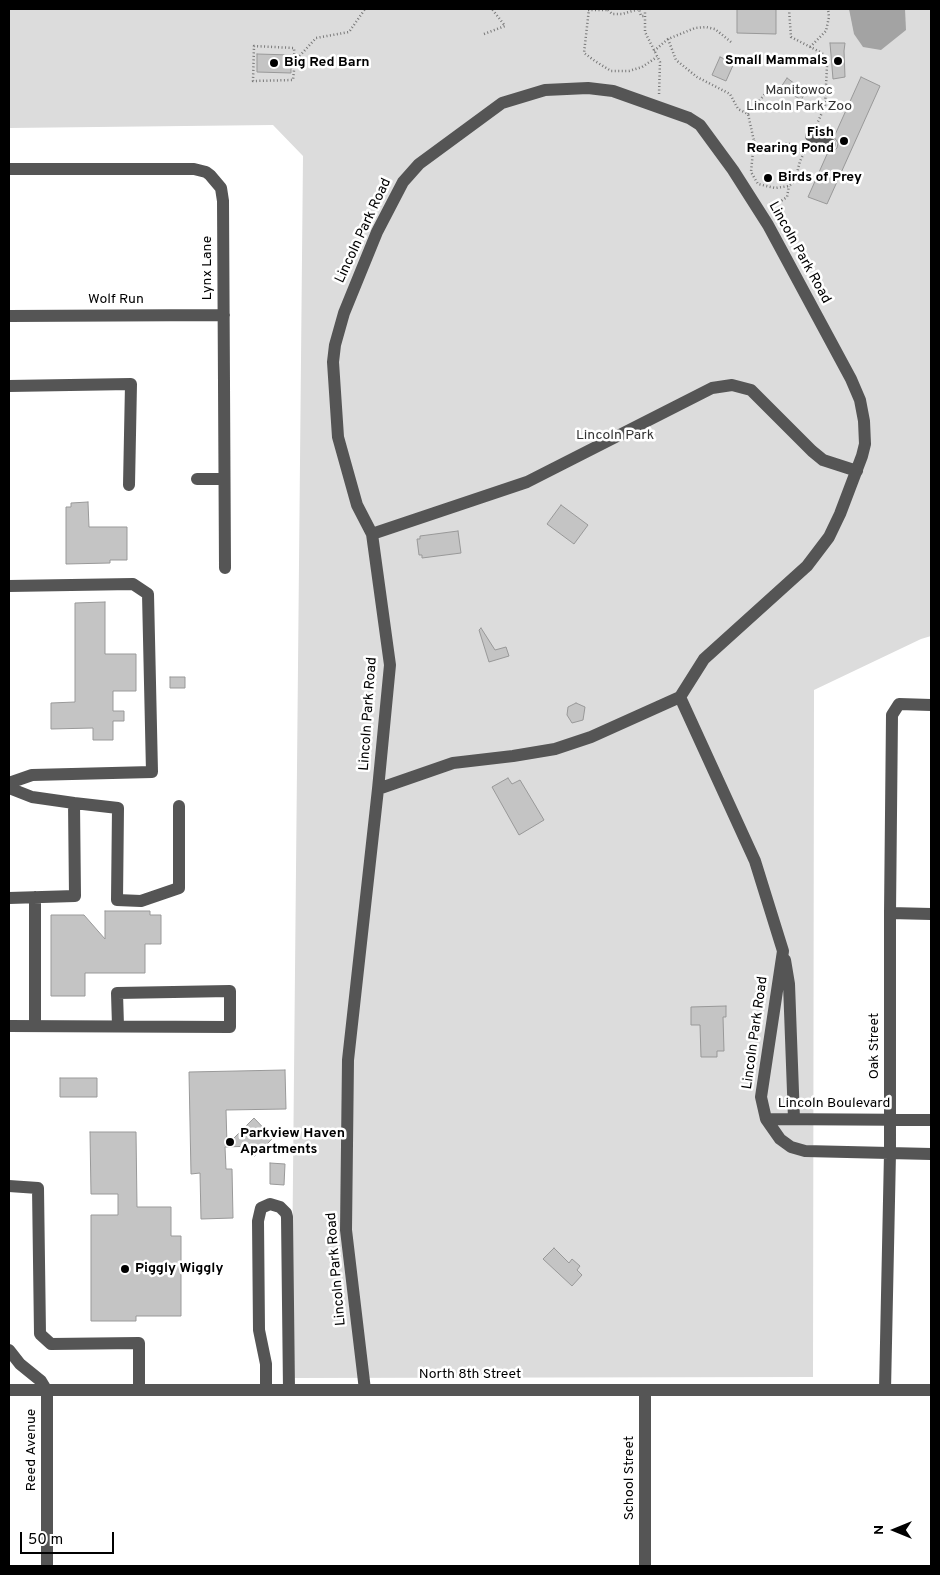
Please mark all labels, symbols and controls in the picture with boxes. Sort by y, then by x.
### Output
place label: Small Mammals [725,53,828,69]
place label: Big Red Barn [284,55,370,71]
marker: Small Mammals [832,55,844,67]
marker: Big Red Barn [268,57,280,69]
park label: Manitowoc Lincoln Park Zoo [746,83,852,115]
place label: Fish Rearing Pond [747,125,834,158]
marker: Fish Rearing Pond [838,135,850,147]
place label: Birds of Prey [778,170,862,186]
marker: Birds of Prey [762,172,774,184]
street label: Lincoln Park Road [332,176,396,286]
street label: Lincoln Park Road [764,199,834,307]
street label: Lynx Lane [200,236,216,300]
street label: Wolf Run [88,292,144,308]
park label: Lincoln Park [576,428,654,444]
street label: Lincoln Park Road [357,657,381,771]
street label: Lincoln Park Road [740,975,772,1091]
street label: Oak Street [867,1013,883,1079]
street label: Lincoln Boulevard [778,1096,890,1112]
place label: Parkview Haven Apartments [240,1126,345,1158]
marker: Parkview Haven Apartments [224,1136,236,1148]
street label: Lincoln Park Road [324,1212,350,1326]
place label: Piggly Wiggly [135,1261,223,1277]
marker: Piggly Wiggly [119,1263,131,1275]
street label: North 8th Street [419,1367,521,1383]
street label: Reed Avenue [24,1409,40,1491]
street label: School Street [622,1436,638,1520]
north arrow [870,1505,920,1555]
scale bar [22,1522,116,1554]
text: N [871,1525,888,1535]
text: 50 m [28,1531,63,1550]

